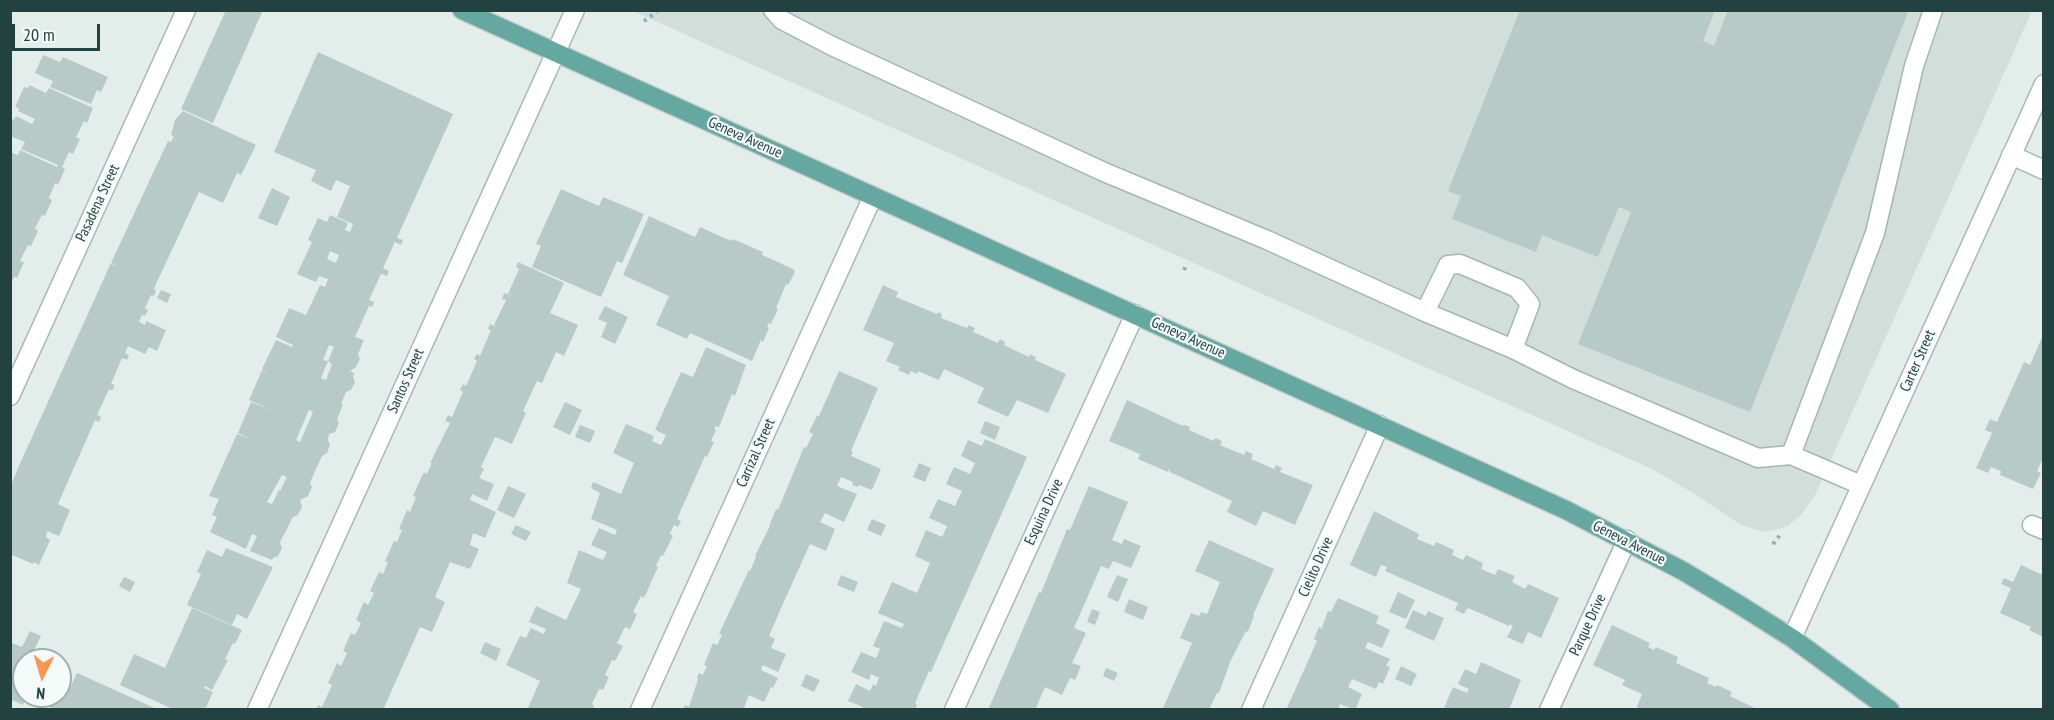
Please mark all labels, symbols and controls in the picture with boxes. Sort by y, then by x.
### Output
scale bar [15,12,104,50]
text: 20 m [23,23,55,46]
street label: Geneva Avenue [705,114,785,162]
street label: Pasadena Street [72,162,124,244]
street label: Geneva Avenue [1148,314,1228,362]
street label: Carter Street [1896,327,1940,395]
street label: Santos Street [384,346,428,416]
street label: Carrizal Street [733,416,779,490]
street label: Esquina Drive [1021,476,1067,548]
street label: Geneva Avenue [1590,517,1668,569]
street label: Cielito Drive [1295,534,1337,600]
street label: Parque Drive [1566,591,1610,659]
north arrow [12,648,72,708]
text: N [35,684,46,704]

